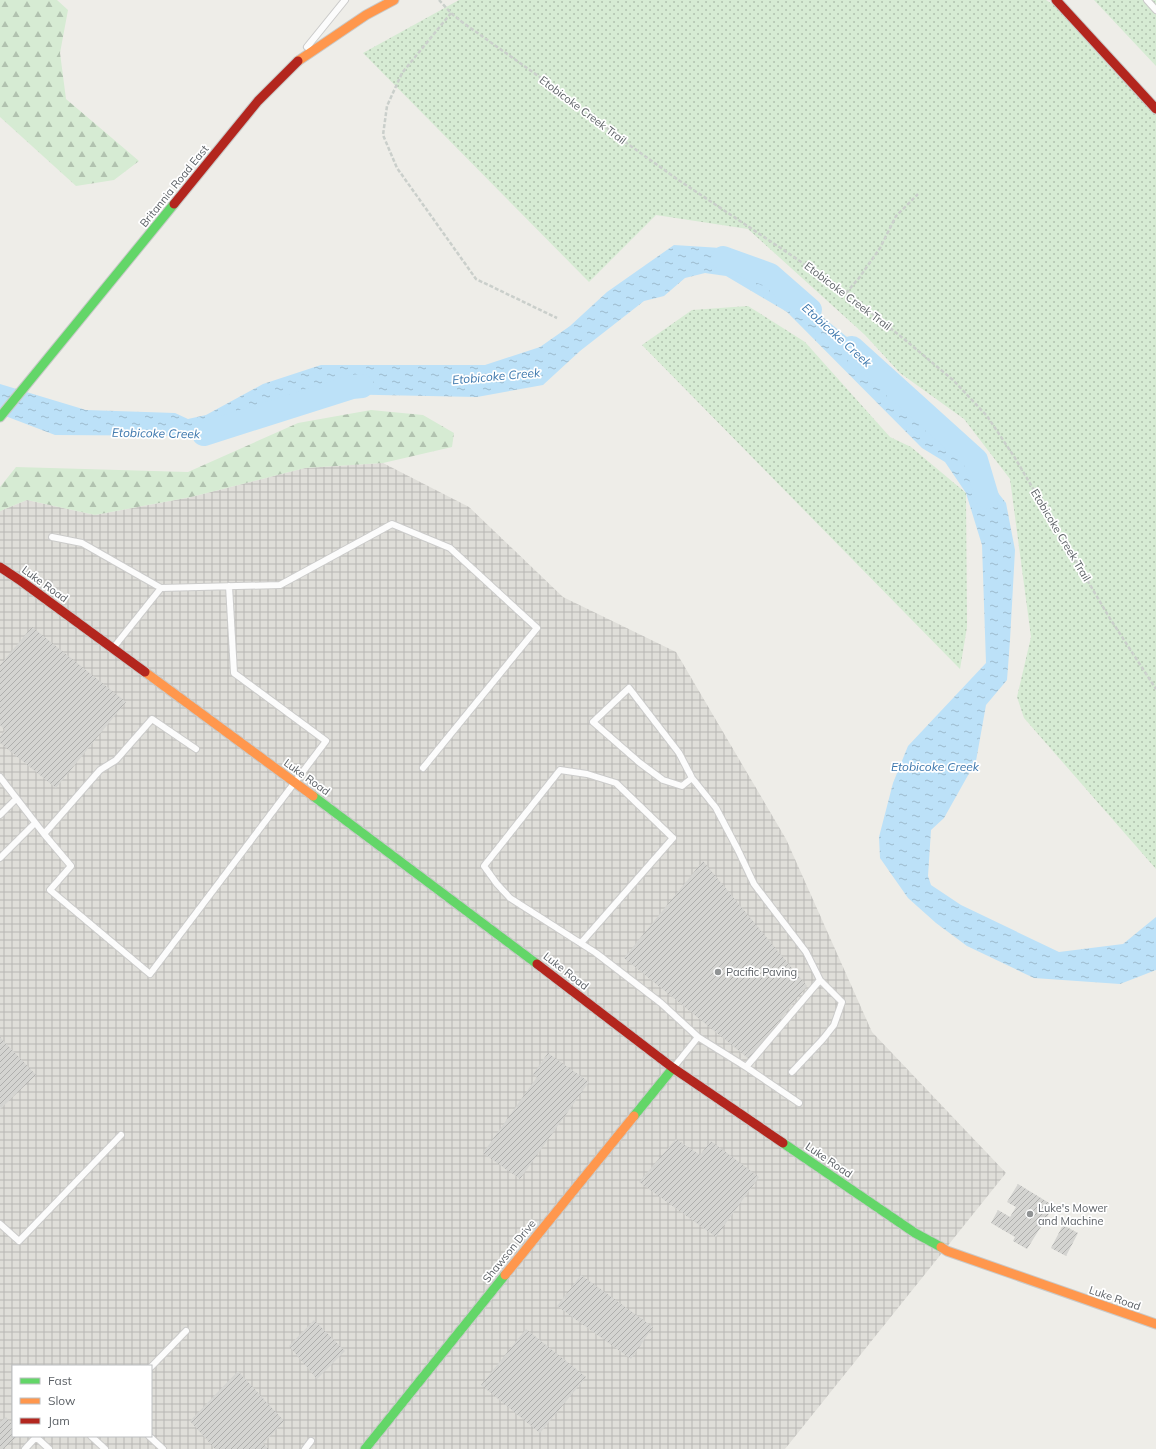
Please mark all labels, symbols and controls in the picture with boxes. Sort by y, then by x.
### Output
street label: Etobicoke Creek Trail [537,73,629,147]
street label: Britannia Road East [137,142,211,230]
street label: Etobicoke Creek Trail [802,259,894,333]
water label: Etobicoke Creek [799,300,875,371]
water label: Etobicoke Creek [451,365,541,387]
water label: Etobicoke Creek [112,425,201,441]
street label: Etobicoke Creek Trail [1028,486,1094,584]
street label: Luke Road [19,563,71,605]
street label: Luke Road [281,756,333,798]
water label: Etobicoke Creek [891,759,980,774]
street label: Luke Road [541,949,591,993]
place label: Pacific Paving [726,965,797,979]
marker: Pacific Paving [713,967,723,977]
street label: Luke Road [803,1139,855,1181]
place label: Luke's Mower and Machine [1038,1201,1108,1228]
marker: Luke's Mower and Machine [1025,1209,1035,1219]
street label: Shawson Drive [479,1217,539,1285]
street label: Luke Road [1087,1283,1143,1313]
legend [12,1365,152,1437]
text: Fast [48,1373,72,1388]
text: Slow [48,1393,76,1408]
text: Jam [48,1413,70,1428]

